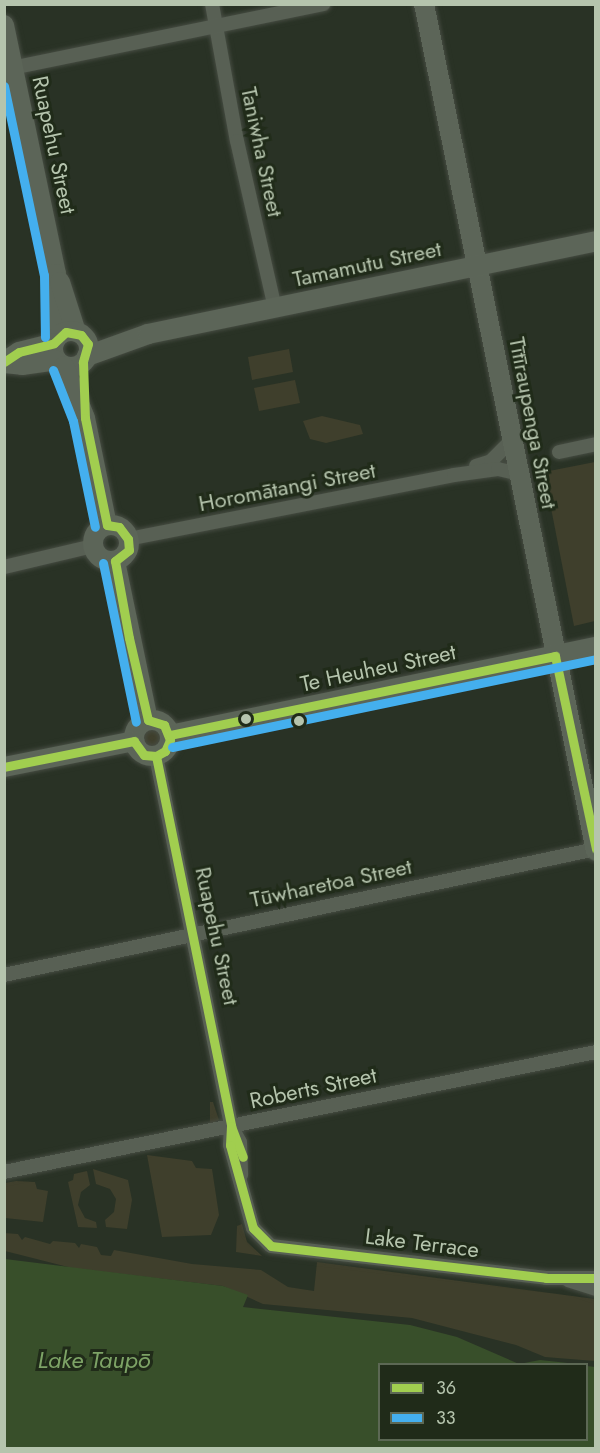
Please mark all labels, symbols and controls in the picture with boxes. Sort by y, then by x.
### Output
street label: Ruapehu Street [26,74,82,216]
street label: Taniwha Street [235,85,289,219]
street label: Tamamutu Street [290,235,444,293]
street label: Tītīraupenga Street [503,335,563,511]
street label: Horomātangi Street [196,457,378,517]
street label: Te Heuheu Street [298,639,458,697]
unlabelled marker [240,713,252,725]
unlabelled marker [293,715,305,727]
street label: Tūwharetoa Street [248,853,414,913]
street label: Ruapehu Street [189,865,245,1007]
street label: Roberts Street [247,1062,379,1114]
street label: Lake Terrace [363,1223,481,1263]
water label: Lake Taupō [38,1346,150,1374]
legend [378,1363,588,1441]
text: 36 [436,1375,456,1401]
text: 33 [436,1405,456,1431]

